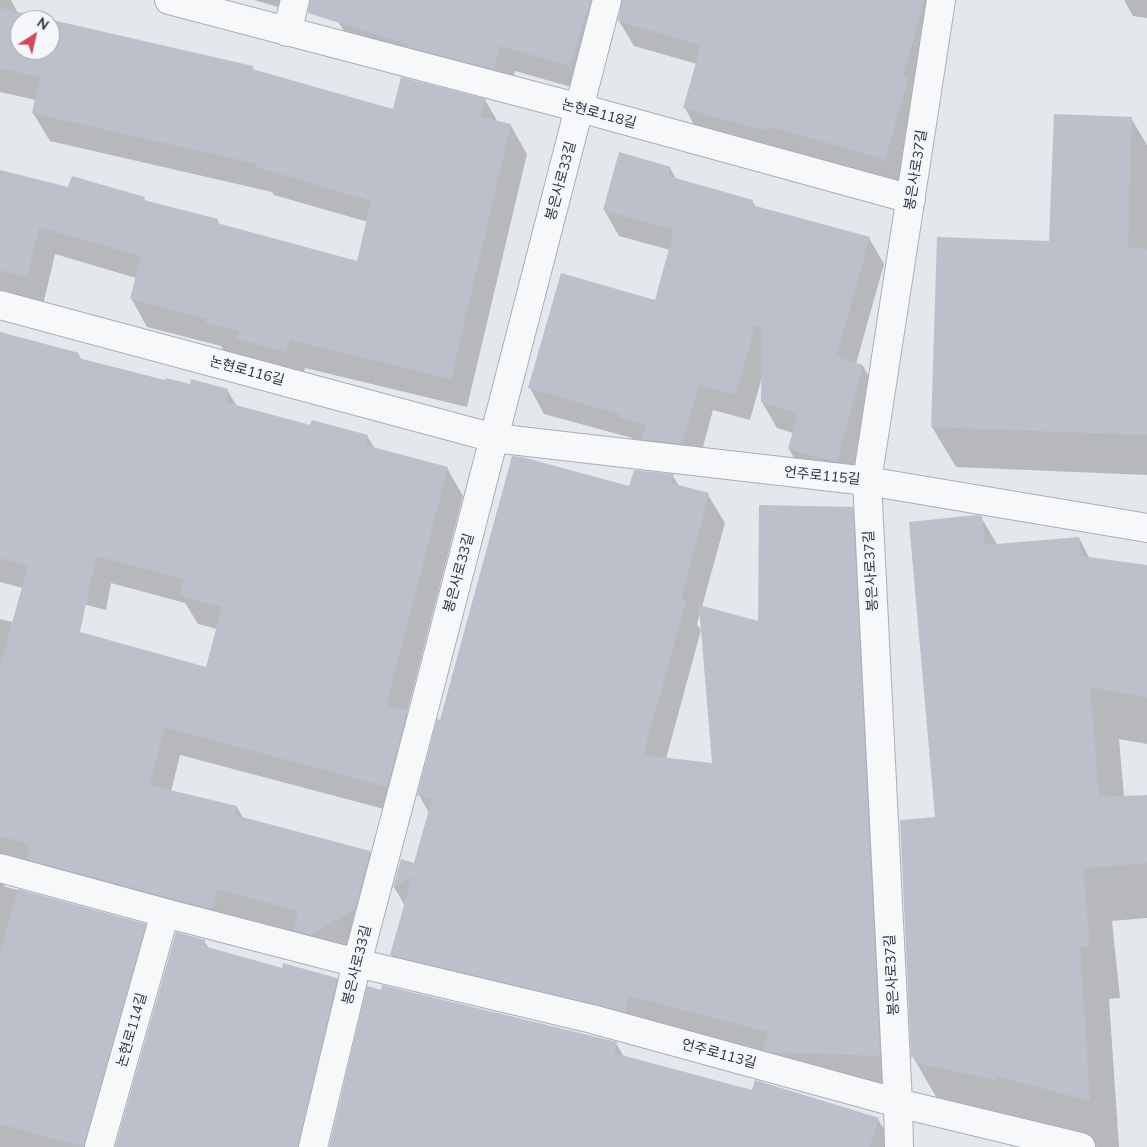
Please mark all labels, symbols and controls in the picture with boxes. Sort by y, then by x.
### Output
north arrow [10,10,60,60]
text: N [34,13,53,34]
street label: 논현로118길 [560,96,638,132]
street label: 봉은사로37길 [901,129,931,211]
street label: 봉은사로33길 [542,140,580,222]
street label: 논현로116길 [208,353,286,389]
street label: 언주로115길 [783,464,861,488]
street label: 봉은사로37길 [860,530,882,612]
street label: 봉은사로33길 [440,532,478,614]
street label: 봉은사로33길 [339,924,375,1006]
street label: 봉은사로37길 [881,934,903,1016]
street label: 논현로114길 [113,991,151,1069]
street label: 언주로113길 [680,1036,758,1072]

